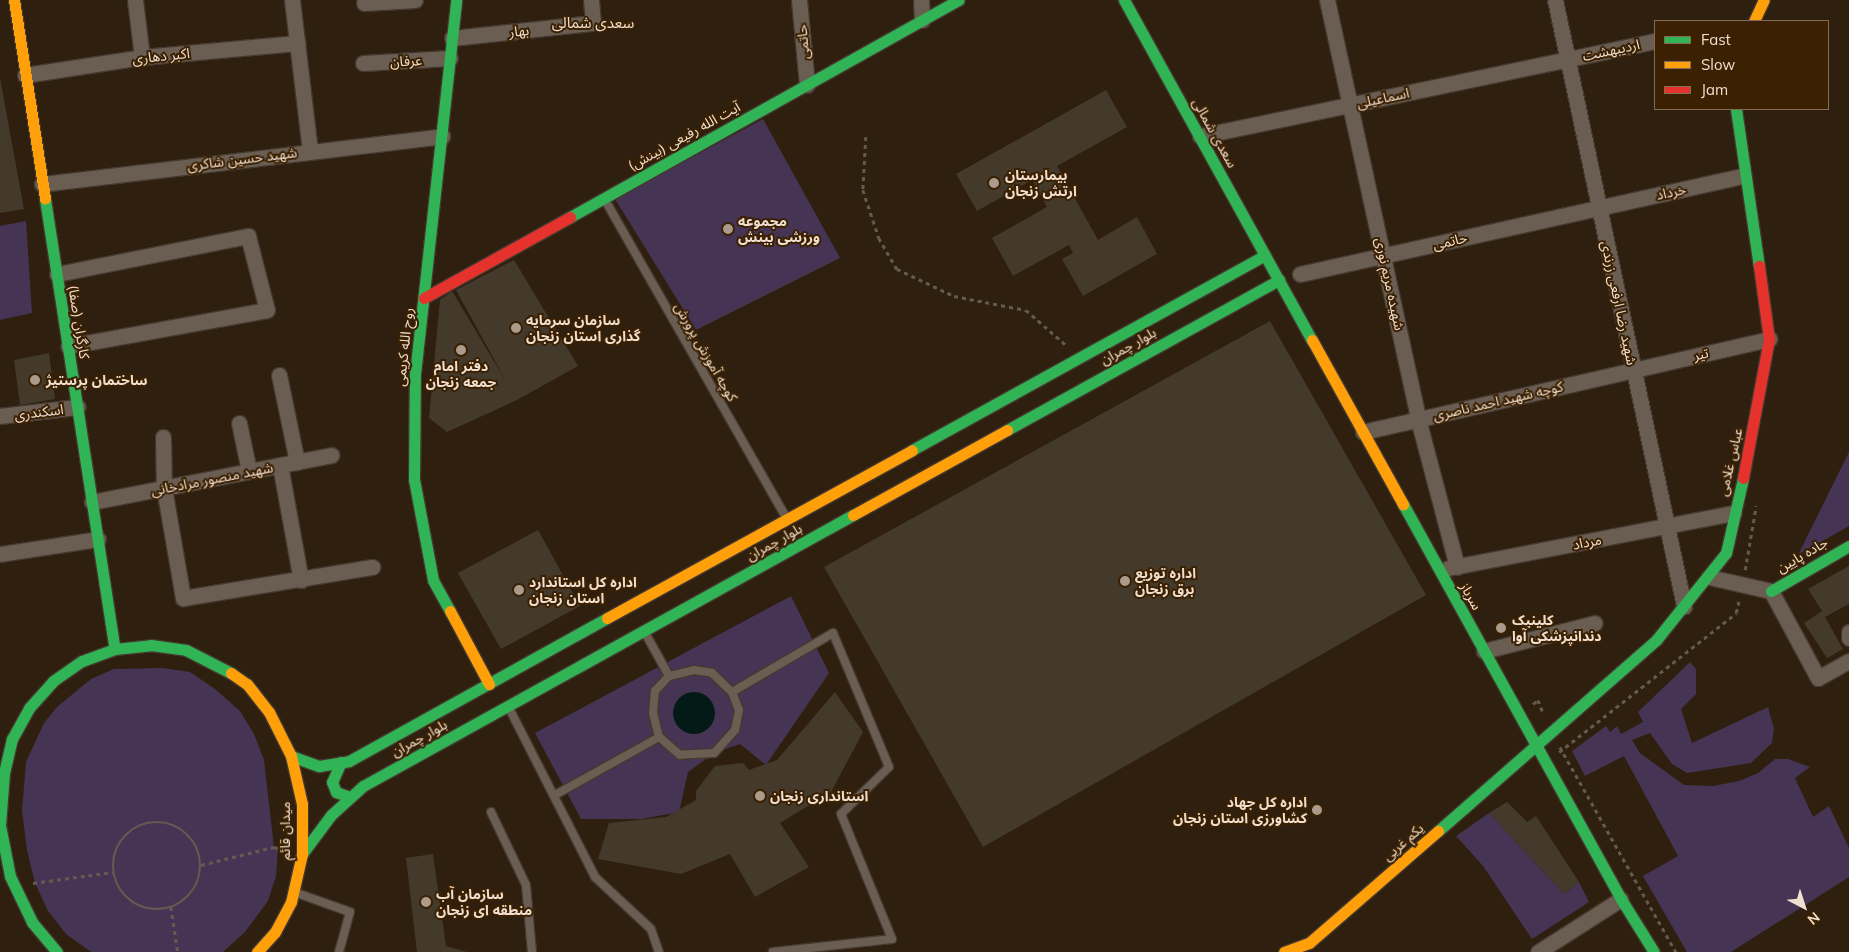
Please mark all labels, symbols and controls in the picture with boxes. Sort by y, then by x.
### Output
district label: سعدی شمالی [552,14,634,32]
legend [1654,20,1829,110]
street label: بهار [508,22,530,40]
street label: حاتمی [793,24,813,60]
text: Fast [1701,30,1731,49]
street label: اردیبهشت [1581,36,1641,64]
street label: اکبر دهاری [131,45,191,67]
street label: عرفان [390,52,422,70]
text: Slow [1701,55,1735,74]
text: Jam [1701,80,1728,99]
street label: اسماعیلی [1355,84,1411,112]
street label: سعدی شمالی [1189,95,1241,171]
street label: آیت الله رفیعی (بینش) [625,98,743,174]
street label: شهید حسین شاکری [186,144,298,174]
place label: بیمارستان ارتش زنجان [1005,167,1077,200]
marker: بیمارستان ارتش زنجان [987,176,1001,190]
street label: خرداد [1655,181,1687,203]
place label: مجموعه ورزشی بینش [738,213,820,246]
marker: مجموعه ورزشی بینش [722,223,734,235]
street label: حاتمی [1431,229,1469,253]
street label: شهیده مریم نوری [1372,236,1408,332]
street label: شهید رضا ارفعی زرندی [1598,239,1640,367]
street label: کارگران (صفا) [65,284,93,360]
street label: کوچه آموزش پرورش [671,300,741,404]
street label: روح الله کریمی [392,307,416,387]
place label: سازمان سرمایه گذاری استان زنجان [526,312,640,344]
marker: سازمان سرمایه گذاری استان زنجان [510,322,522,334]
street label: بلوار چمران [1097,324,1159,368]
marker: دفتر امام جمعه زنجان [455,344,467,356]
street label: تیر [1692,344,1710,364]
place label: دفتر امام جمعه زنجان [426,358,496,391]
place label: ساختمان پرستیژ [46,372,148,388]
marker: ساختمان پرستیژ [28,373,42,387]
street label: کوچه شهید احمد ناصری [1431,378,1565,424]
street label: اسکندری [13,401,65,423]
street label: عباس غلامی [1714,426,1746,498]
street label: شهید منصور مرادخانی [149,459,275,499]
street label: بلوار چمران [743,520,805,564]
street label: مرداد [1571,531,1603,553]
street label: جاده پایین [1773,534,1831,576]
place label: اداره توزیع برق زنجان [1135,565,1196,598]
place label: اداره کل استاندارد استان زنجان [529,574,637,606]
marker: اداره توزیع برق زنجان [1119,575,1131,587]
street label: سرباز [1457,579,1485,613]
marker: اداره کل استاندارد استان زنجان [513,584,525,596]
place label: کلینیک دندانپزشکی آوا [1512,612,1602,644]
marker: کلینیک دندانپزشکی آوا [1494,621,1508,635]
street label: بلوار چمران [388,716,450,760]
place label: استانداری زنجان [770,788,868,804]
marker: استانداری زنجان [754,790,766,802]
place label: اداره کل جهاد کشاورزی استان زنجان [1173,794,1307,826]
street label: میدان قائم [277,802,293,860]
marker: اداره کل جهاد کشاورزی استان زنجان [1311,804,1323,816]
street label: یکم غربی [1379,820,1427,864]
north arrow [1779,882,1829,932]
place label: سازمان آب منطقه ای زنجان [436,886,532,919]
marker: سازمان آب منطقه ای زنجان [420,896,432,908]
text: N [1804,908,1823,929]

